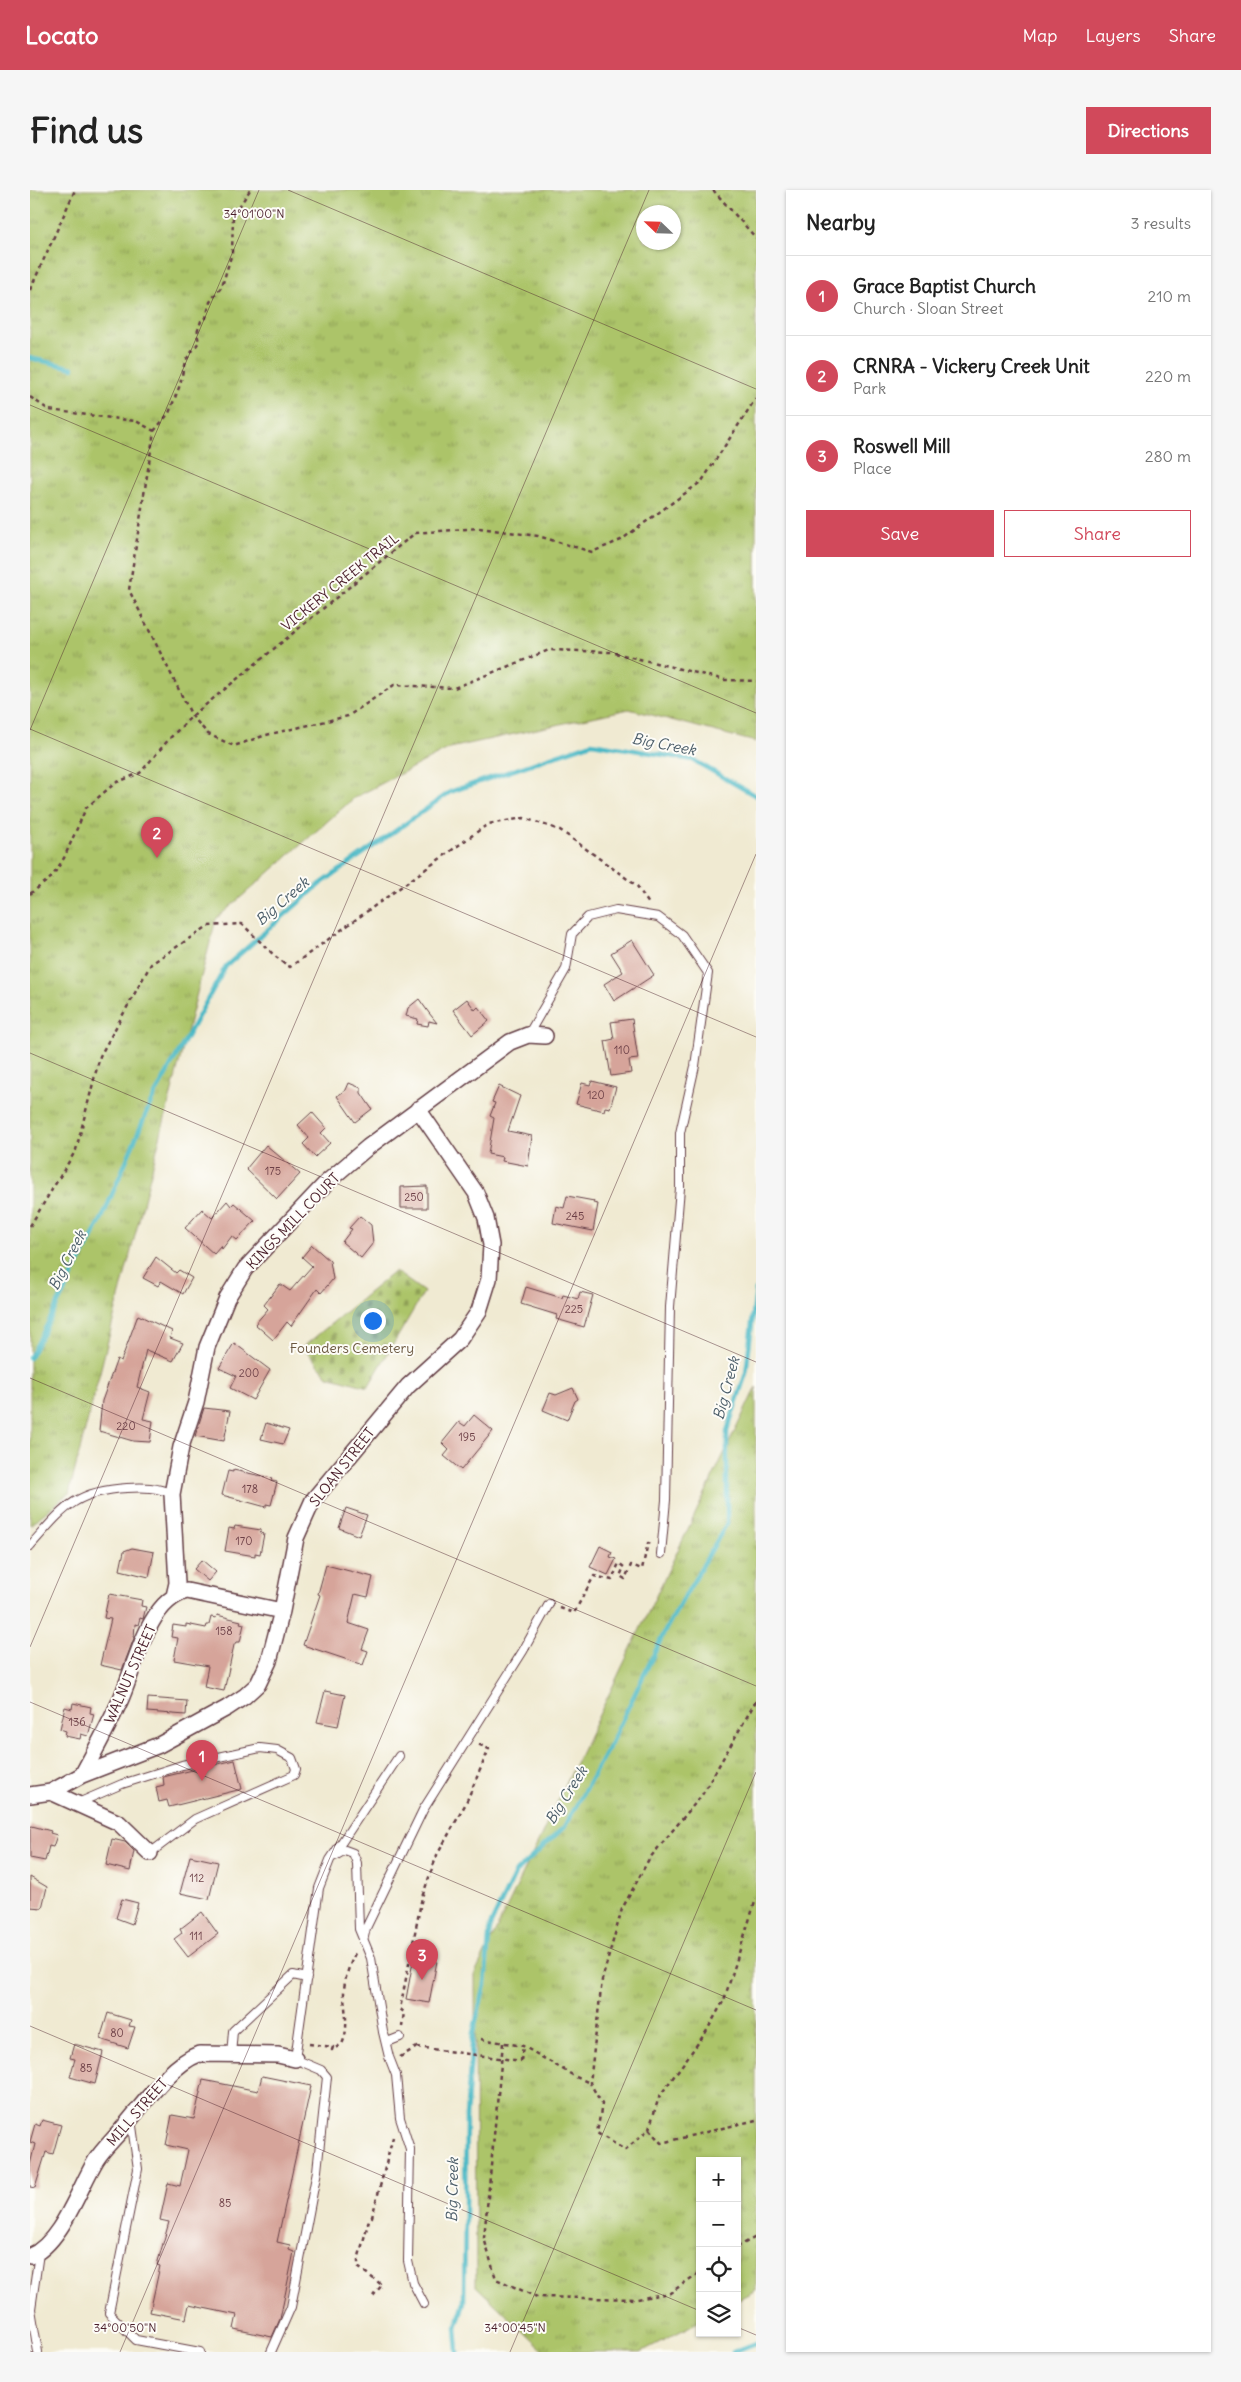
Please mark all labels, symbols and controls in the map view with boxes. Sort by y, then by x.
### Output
text: Locato [25,20,99,50]
text: Map [1022,24,1057,47]
text: Layers [1085,24,1141,47]
text: Share [1169,24,1216,47]
button: Directions [1086,107,1211,154]
text: Find us [30,108,143,152]
north arrow [636,205,681,250]
text: 34°01'00"N [224,206,284,221]
text: Nearby [806,209,876,236]
text: 3 results [1131,213,1191,233]
text: Grace Baptist Church [853,274,1036,298]
text: 1 [819,286,825,306]
text: 210 m [1148,286,1191,306]
text: Church · Sloan Street [853,298,1003,318]
text: CRNRA - Vickery Creek Unit [853,354,1090,378]
text: 2 [818,366,826,386]
text: 220 m [1145,366,1191,386]
text: Park [853,378,886,398]
text: Roswell Mill [853,434,951,458]
text: 3 [817,446,827,466]
text: 280 m [1145,446,1191,466]
text: Place [853,458,892,478]
button: Save [806,510,994,557]
button: Share [1004,510,1191,557]
street label: VICKERY CREEK TRAIL [278,529,403,635]
water label: Big Creek [631,729,699,760]
pin: 2 [141,817,173,858]
water label: Big Creek [251,872,314,929]
house number: 110 [614,1043,630,1057]
house number: 120 [587,1088,605,1102]
house number: 175 [265,1164,281,1178]
street label: KINGS MILL COURT [242,1169,344,1273]
house number: 250 [404,1190,424,1204]
house number: 245 [566,1209,584,1223]
water label: Big Creek [44,1226,91,1293]
house number: 225 [565,1302,583,1316]
your location [360,1308,386,1334]
park label: Founders Cemetery [290,1339,414,1357]
water label: Big Creek [708,1353,744,1422]
house number: 200 [239,1366,259,1380]
house number: 220 [116,1419,136,1433]
street label: SLOAN STREET [306,1424,378,1510]
house number: 195 [458,1430,476,1444]
house number: 178 [242,1482,258,1496]
house number: 170 [236,1534,253,1548]
street label: WALNUT STREET [100,1622,160,1726]
house number: 158 [215,1624,233,1638]
house number: 136 [69,1715,85,1729]
pin: 1 [186,1740,218,1781]
water label: Big Creek [541,1762,592,1827]
house number: 112 [190,1871,204,1885]
house number: 111 [189,1929,203,1943]
pin: 3 [406,1939,438,1980]
house number: 80 [110,2026,124,2040]
house number: 85 [80,2061,92,2075]
street label: MILL STREET [103,2074,171,2150]
water label: Big Creek [442,2156,462,2222]
map controls [696,2157,741,2337]
button: + [696,2157,741,2202]
house number: 85 [219,2196,231,2210]
button: − [696,2202,741,2247]
button: locate [696,2247,741,2292]
button: layers [696,2292,741,2337]
text: 34°00'50"N [93,2320,157,2335]
text: 34°00'45"N [484,2320,546,2335]

